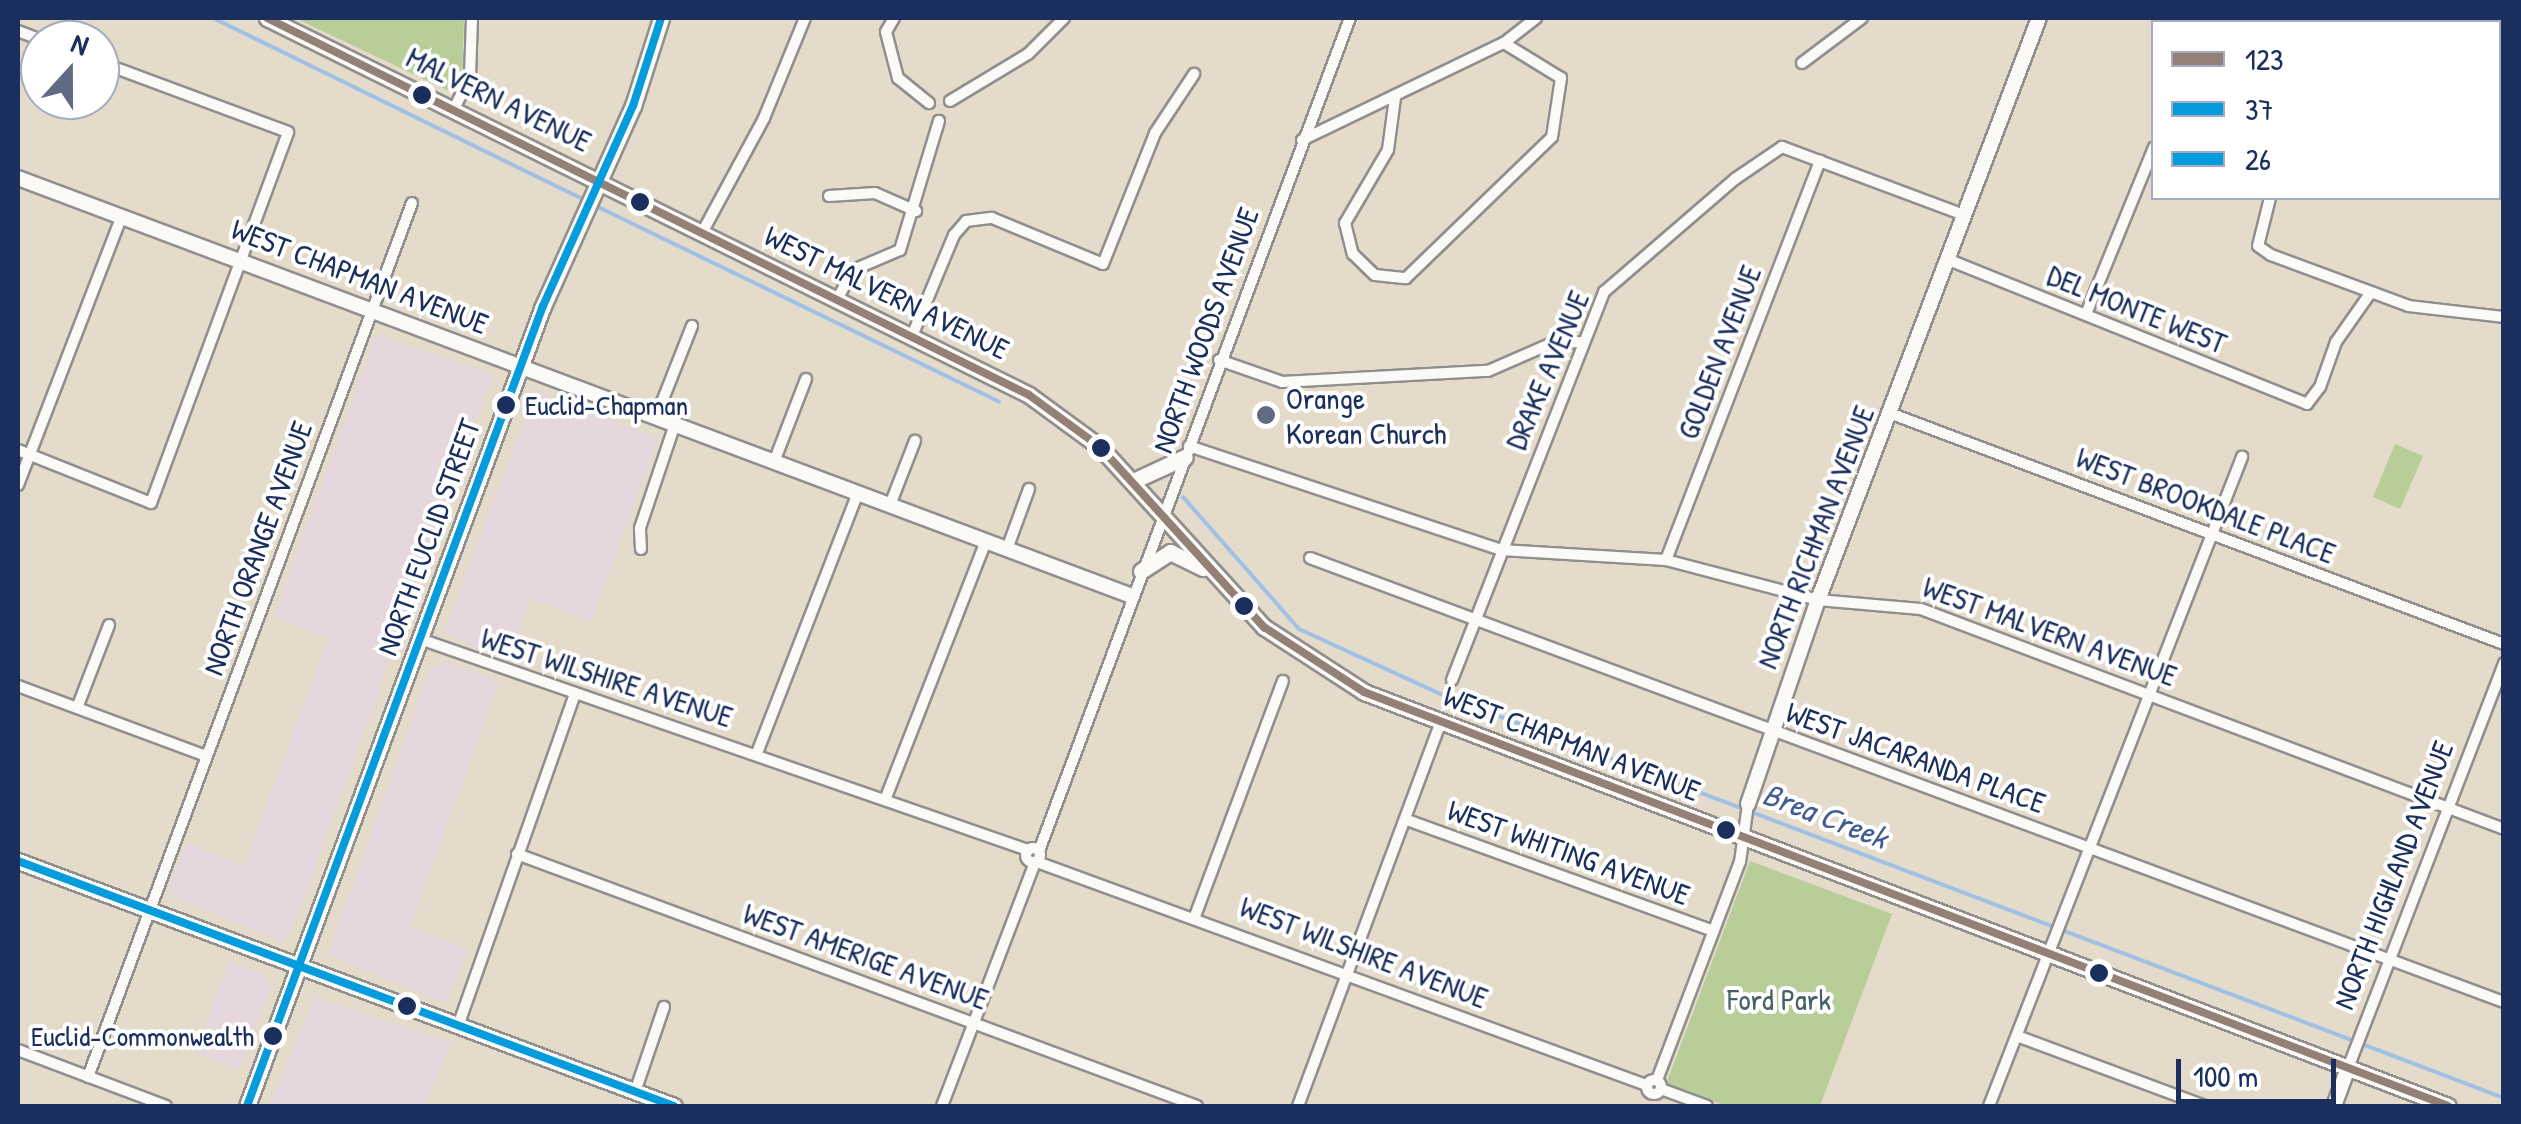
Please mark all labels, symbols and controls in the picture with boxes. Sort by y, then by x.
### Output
north arrow [20,20,120,120]
legend [2151,20,2501,200]
text: N [66,23,94,64]
street label: MALVERN AVENUE [401,39,597,159]
text: 123 [2245,39,2283,79]
unlabelled marker [412,85,432,105]
text: 37 [2245,89,2273,129]
text: 26 [2245,139,2271,179]
unlabelled marker [630,192,650,212]
street label: NORTH WOODS AVENUE [1144,202,1266,458]
street label: WEST CHAPMAN AVENUE [227,210,493,342]
street label: WEST MALVERN AVENUE [759,217,1015,367]
street label: DEL MONTE WEST [2042,257,2232,361]
street label: GOLDEN AVENUE [1669,260,1769,444]
street label: DRAKE AVENUE [1497,285,1597,455]
place label: Orange Korean Church [1286,380,1446,450]
place label: Euclid-Chapman [525,388,688,422]
marker: Euclid-Chapman [496,395,516,415]
street label: NORTH RICHMAN AVENUE [1748,401,1882,673]
marker: Orange Korean Church [1255,404,1277,426]
street label: NORTH EUCLID STREET [369,414,487,660]
street label: NORTH ORANGE AVENUE [194,416,320,680]
unlabelled marker [1091,438,1111,458]
street label: WEST BROOKDALE PLACE [2071,439,2341,571]
street label: WEST MALVERN AVENUE [1918,568,2182,694]
unlabelled marker [1234,596,1254,616]
street label: WEST WILSHIRE AVENUE [477,619,737,735]
street label: WEST CHAPMAN AVENUE [1439,677,1705,809]
street label: WEST JACARANDA PLACE [1781,693,2051,821]
street label: NORTH HIGHLAND AVENUE [2325,736,2461,1014]
water label: Brea Creek [1758,775,1892,857]
street label: WEST WHITING AVENUE [1443,792,1695,912]
unlabelled marker [1716,820,1736,840]
street label: WEST WILSHIRE AVENUE [1235,888,1493,1016]
street label: WEST AMERIGE AVENUE [739,895,993,1017]
unlabelled marker [2089,963,2109,983]
park label: Ford Park [1727,981,1831,1017]
unlabelled marker [397,996,417,1016]
place label: Euclid-Commonwealth [31,1019,254,1053]
marker: Euclid-Commonwealth [263,1026,283,1046]
scale bar [2181,1039,2341,1101]
text: 100 m [2193,1056,2258,1096]

